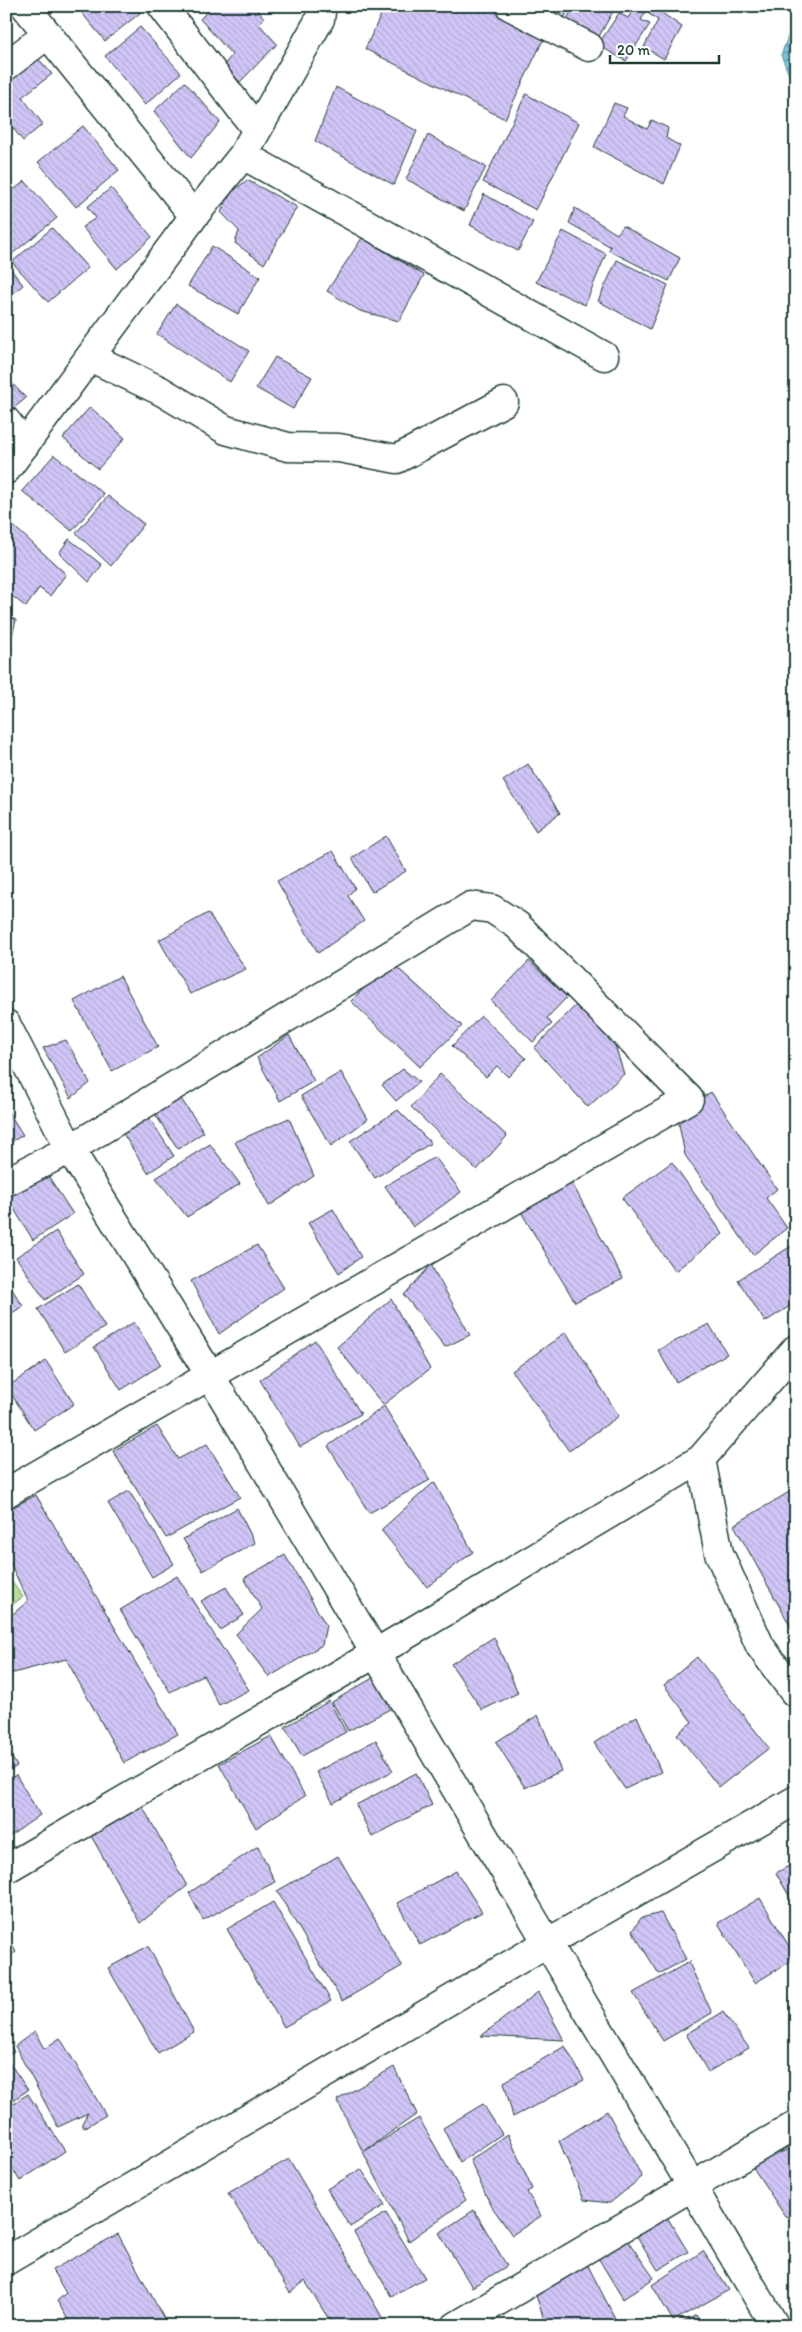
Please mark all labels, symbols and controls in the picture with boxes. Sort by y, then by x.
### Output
scale bar [610,32,718,64]
text: 20 m [617,41,651,59]

